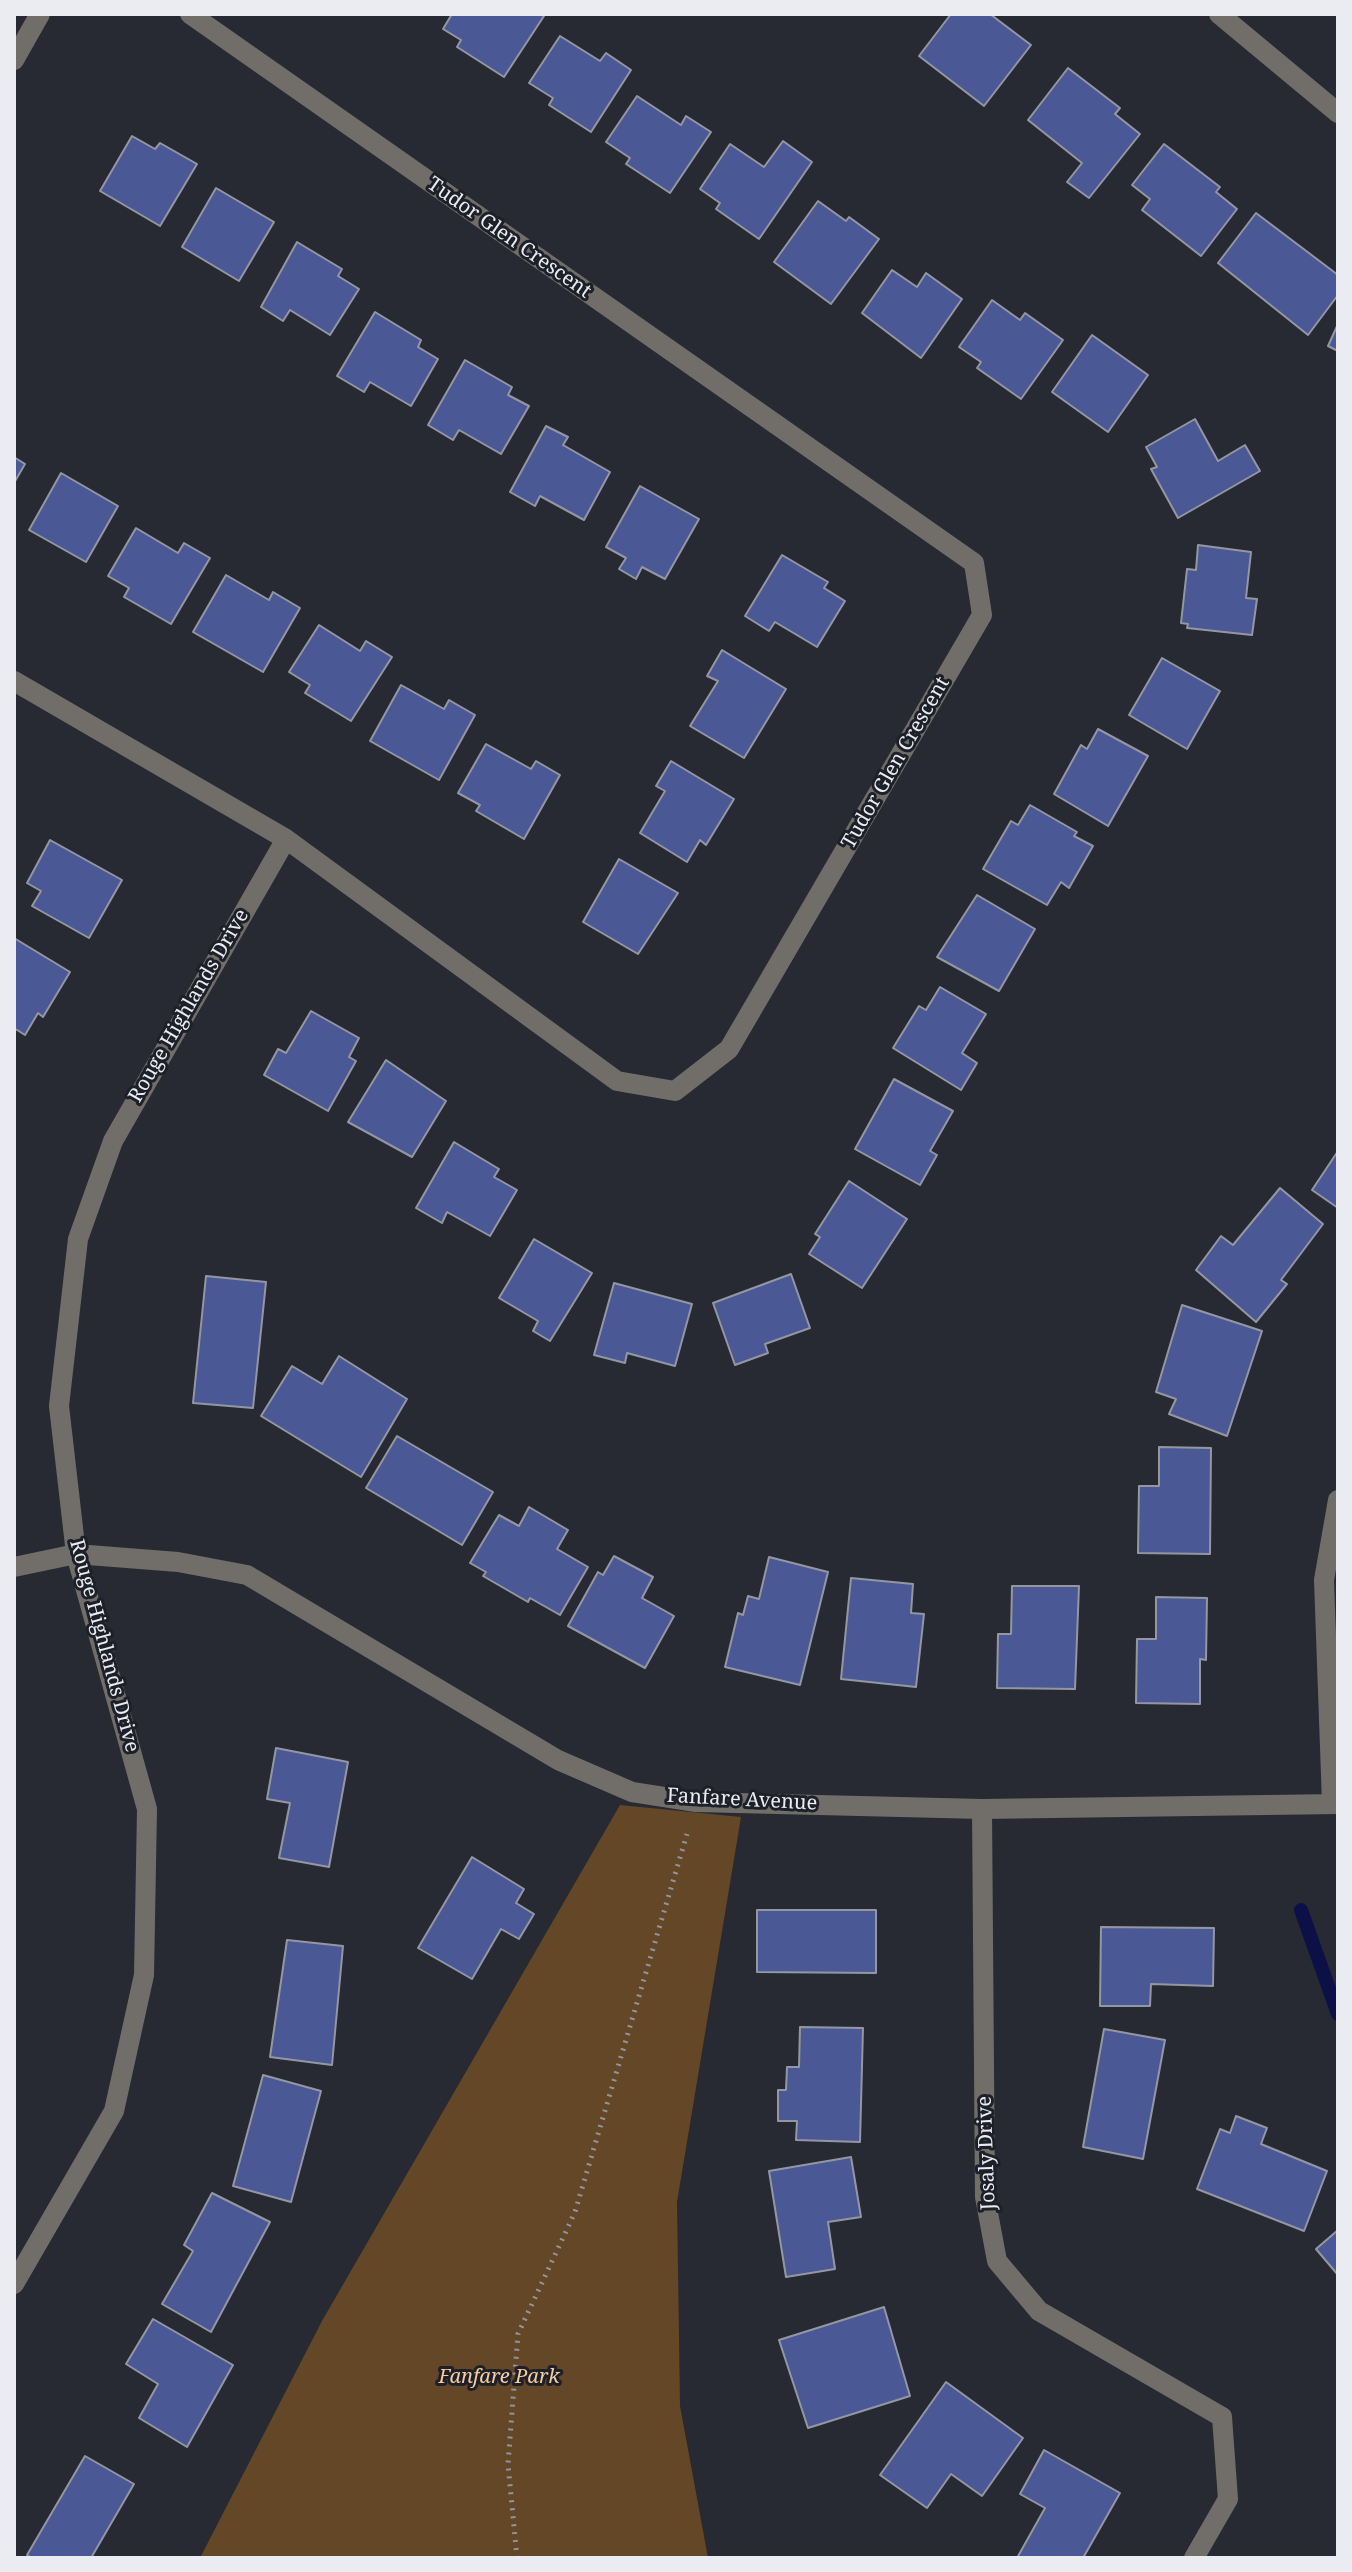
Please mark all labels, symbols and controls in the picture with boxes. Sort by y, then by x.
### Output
street label: Tudor Glen Crescent [422,172,596,304]
street label: Tudor Glen Crescent [837,673,955,853]
street label: Rouge Highlands Drive [124,905,254,1107]
street label: Rouge Highlands Drive [64,1537,144,1755]
street label: Fanfare Avenue [666,1784,818,1816]
street label: Josaly Drive [973,2095,1001,2211]
park label: Fanfare Park [438,2365,560,2389]

